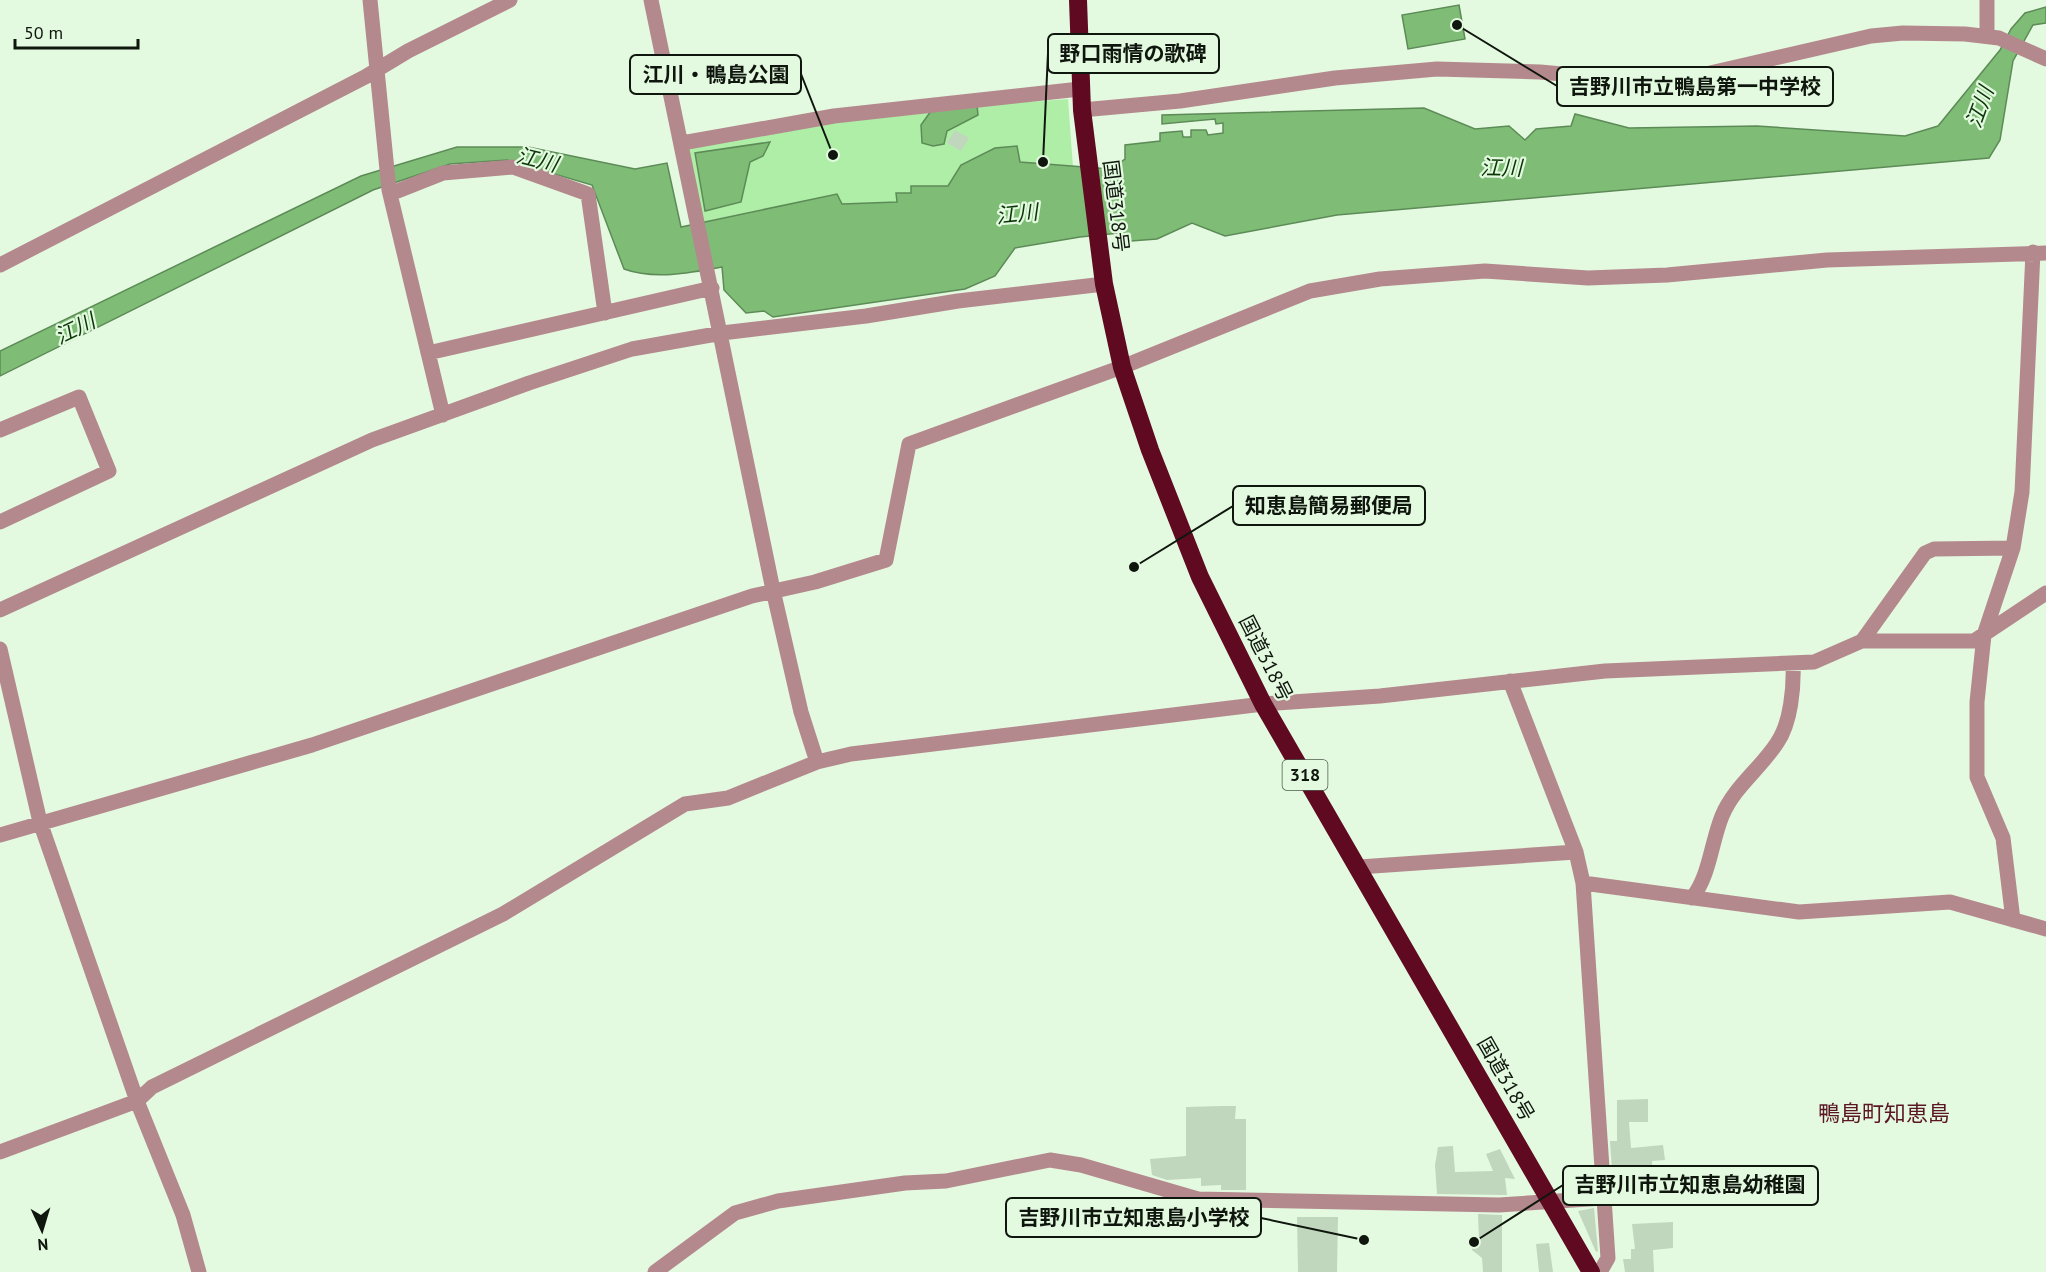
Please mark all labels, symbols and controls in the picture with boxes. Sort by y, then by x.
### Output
scale bar [15,12,138,50]
text: 50 m [24,21,63,44]
callout: 野口雨情の歌碑 [1048,34,1219,73]
text: 野口雨情の歌碑 [1060,40,1207,67]
callout: 江川・鴨島公園 [630,55,801,94]
text: 江川・鴨島公園 [643,61,790,88]
callout: 吉野川市立鴨島第一中学校 [1557,67,1833,106]
text: 吉野川市立鴨島第一中学校 [1569,73,1821,100]
water label: 江川 [1960,81,2000,131]
water label: 江川 [513,141,563,178]
water label: 江川 [1480,154,1524,181]
street label: 国道318号 [1097,158,1135,254]
water label: 江川 [995,198,1041,229]
water label: 江川 [50,306,101,350]
callout: 知恵島簡易郵便局 [1233,486,1425,525]
text: 知恵島簡易郵便局 [1245,492,1413,519]
street label: 国道318号 [1233,611,1299,705]
road number: 318 [1282,760,1328,790]
street label: 国道318号 [1472,1032,1540,1126]
district label: 鴨島町知恵島 [1818,1099,1950,1127]
callout: 吉野川市立知恵島幼稚園 [1563,1166,1818,1205]
text: 吉野川市立知恵島幼稚園 [1575,1171,1806,1198]
callout: 吉野川市立知恵島小学校 [1006,1198,1261,1237]
north arrow [12,1200,72,1260]
text: 吉野川市立知恵島小学校 [1019,1204,1250,1231]
text: N [37,1235,49,1255]

